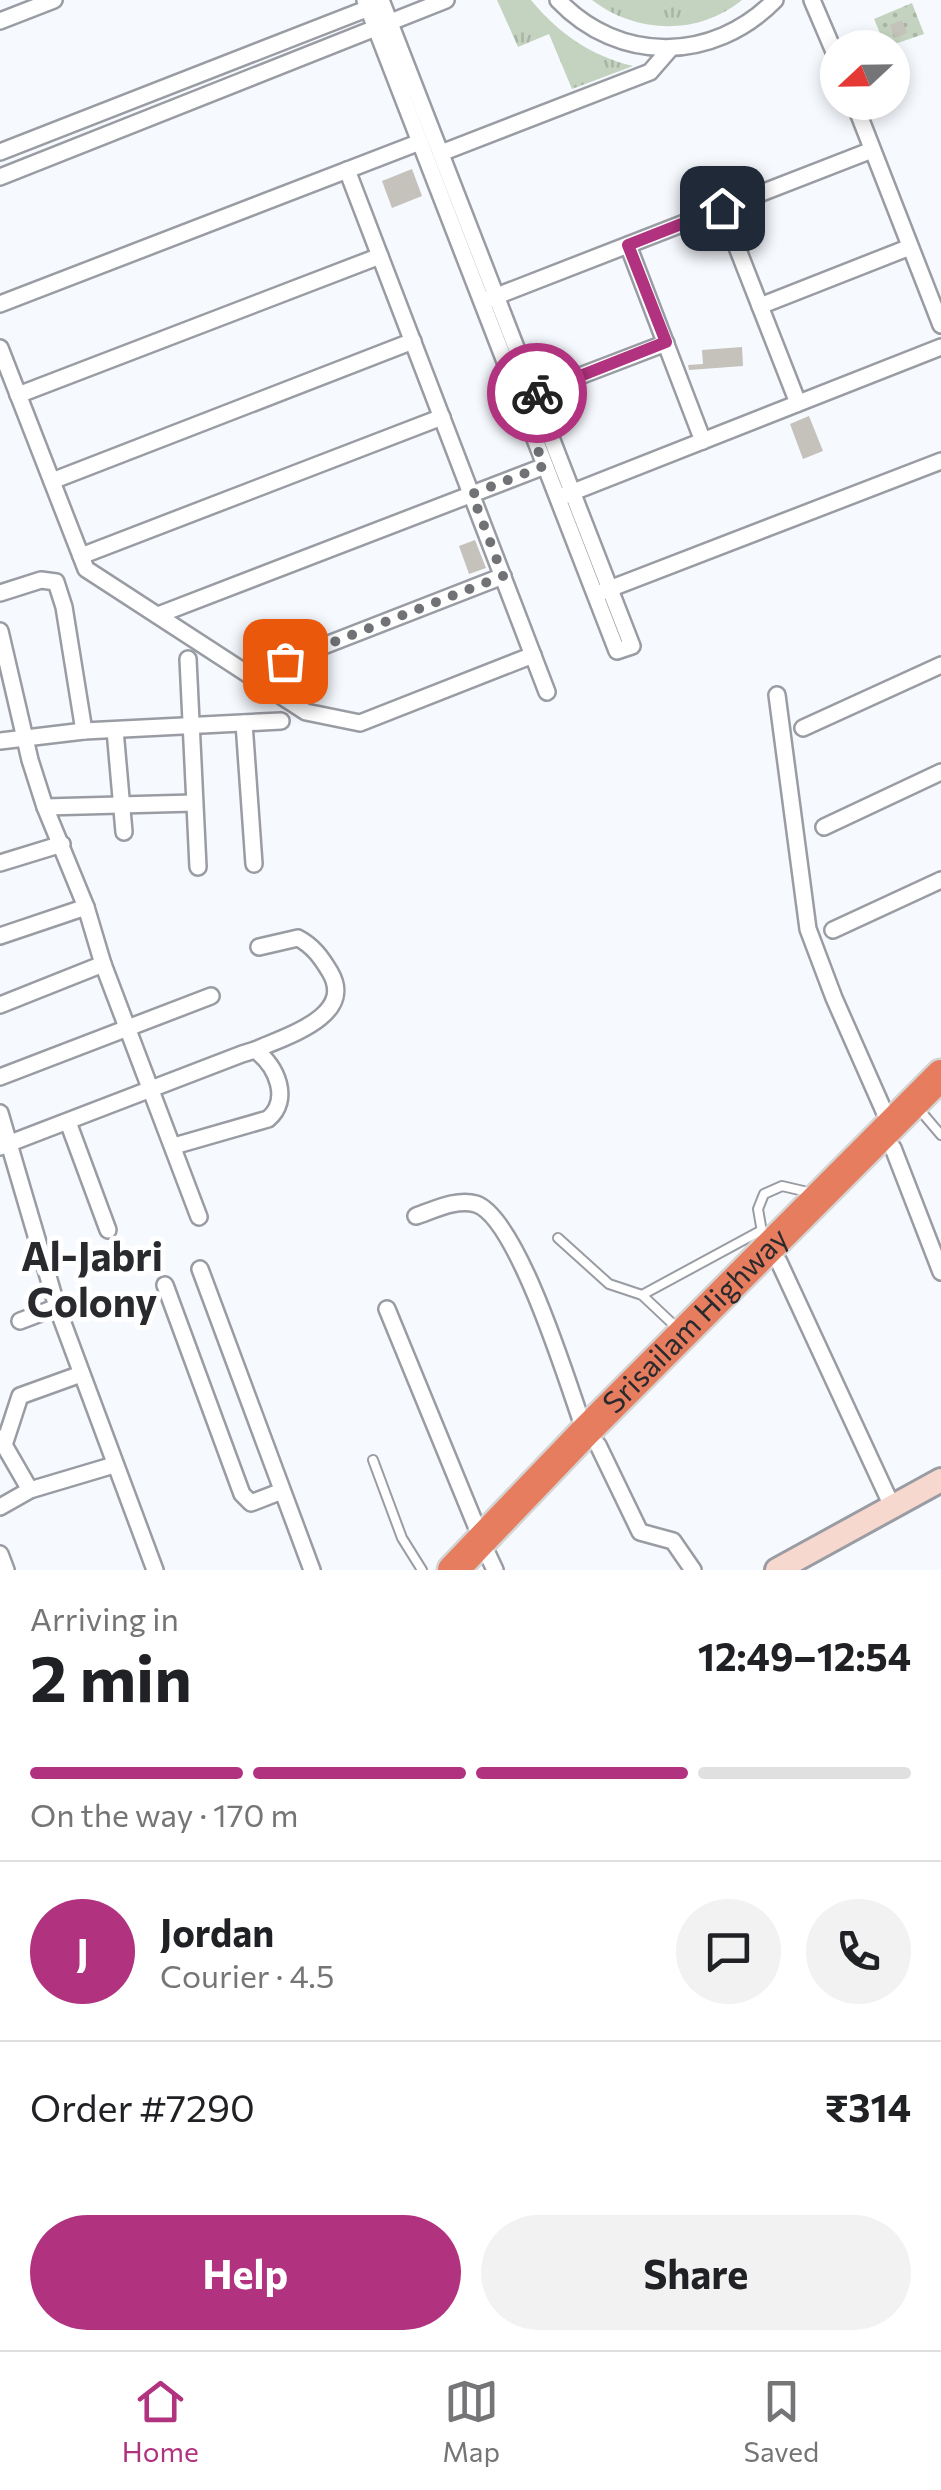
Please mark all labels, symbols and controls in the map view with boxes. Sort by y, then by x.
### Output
north arrow [820,30,910,120]
map controls [820,30,910,120]
pin [680,166,765,251]
icon: home [695,181,750,236]
courier [487,343,587,443]
icon: bike [510,366,565,421]
pin [243,619,328,704]
icon: bag [258,634,313,689]
street label: Srisailam Highway [594,1218,795,1420]
district label: Al-Jabri Colony [21,1230,163,1325]
text: Arriving in [30,1598,179,1638]
text: 12:49–12:54 [698,1632,911,1679]
text: 2 min [30,1636,192,1715]
text: On the way · 170 m [30,1794,299,1834]
button: chat [676,1899,781,2004]
button: phone [806,1899,911,2004]
text: Jordan [160,1908,274,1955]
text: J [76,1928,89,1975]
text: Courier · 4.5 [160,1955,334,1995]
text: Order #7290 [30,2083,255,2130]
text: ₹314 [825,2083,911,2130]
button: Help [30,2215,461,2330]
button: Share [481,2215,911,2330]
tab: Home [122,2374,199,2468]
tab: Map [442,2374,500,2468]
tab: Saved [744,2374,819,2468]

